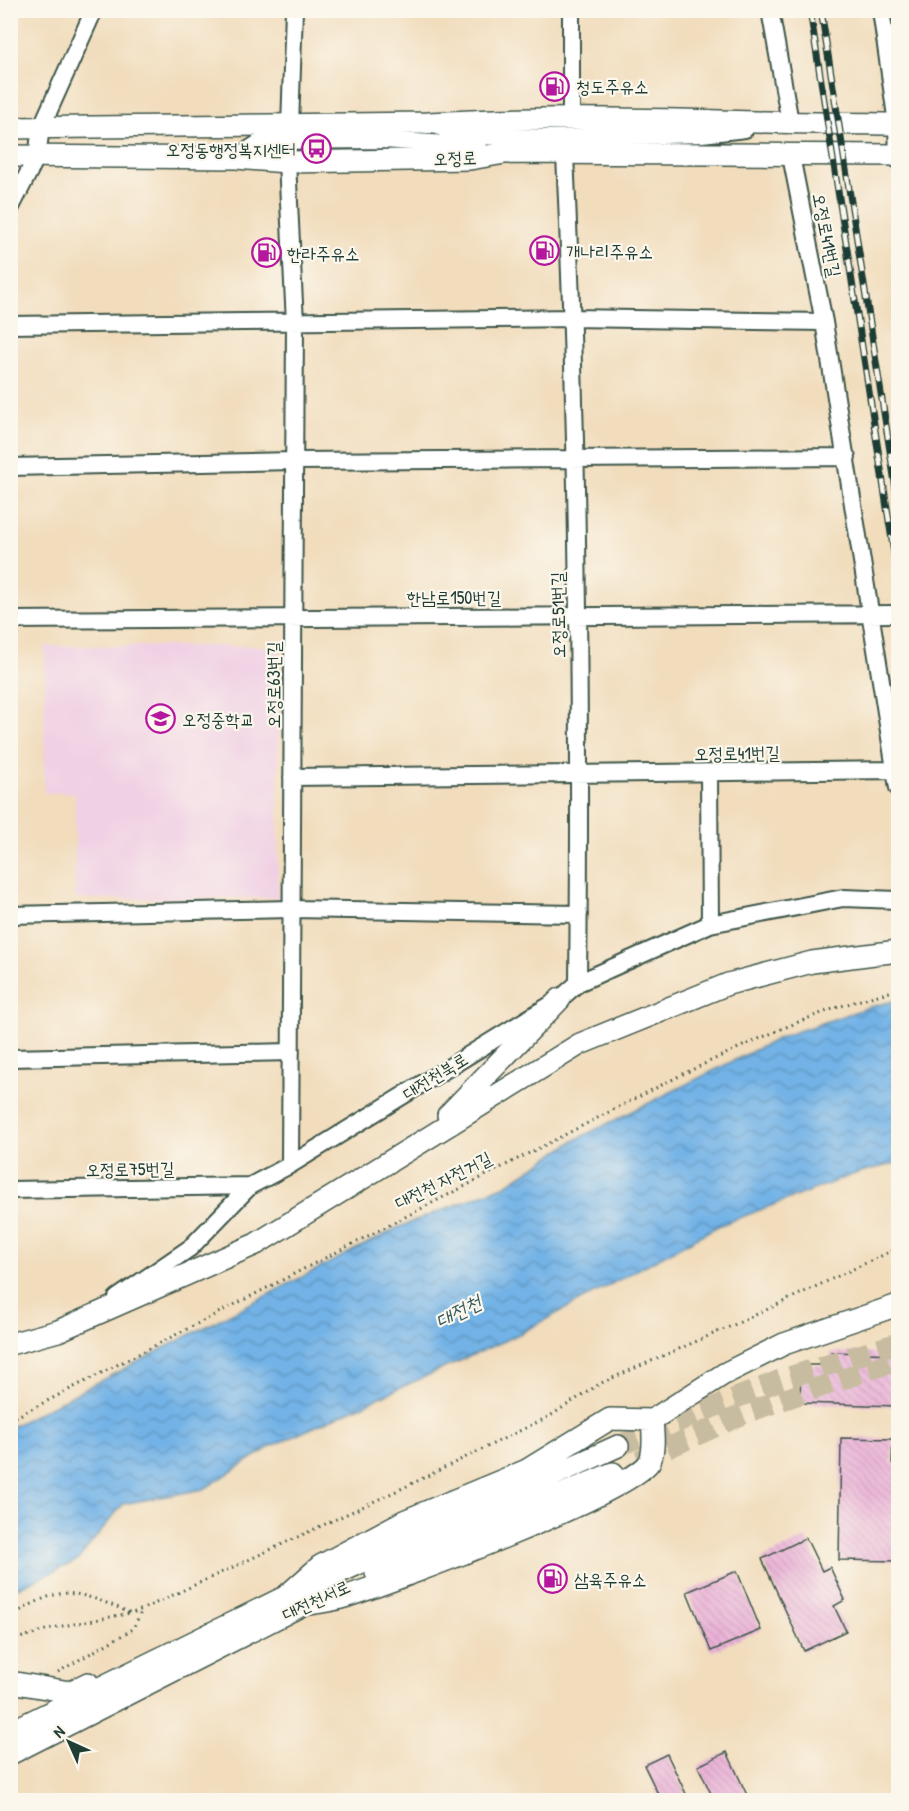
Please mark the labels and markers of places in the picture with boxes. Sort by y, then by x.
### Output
fuel station icon: 청도주유소 [539,70,571,102]
place label: 청도주유소 [576,74,648,99]
bus stop icon: 오정동행정복지센터 [301,133,333,165]
place label: 오정동행정복지센터 [166,137,296,162]
fuel station icon: 개나리주유소 [529,235,561,267]
fuel station icon: 한라주유소 [250,237,282,269]
place label: 개나리주유소 [566,239,653,264]
place label: 한라주유소 [287,241,359,266]
school or university icon: 오정중학교 [145,703,177,735]
place label: 오정중학교 [182,707,254,732]
fuel station icon: 삼육주유소 [537,1563,569,1595]
place label: 삼육주유소 [574,1567,646,1592]

